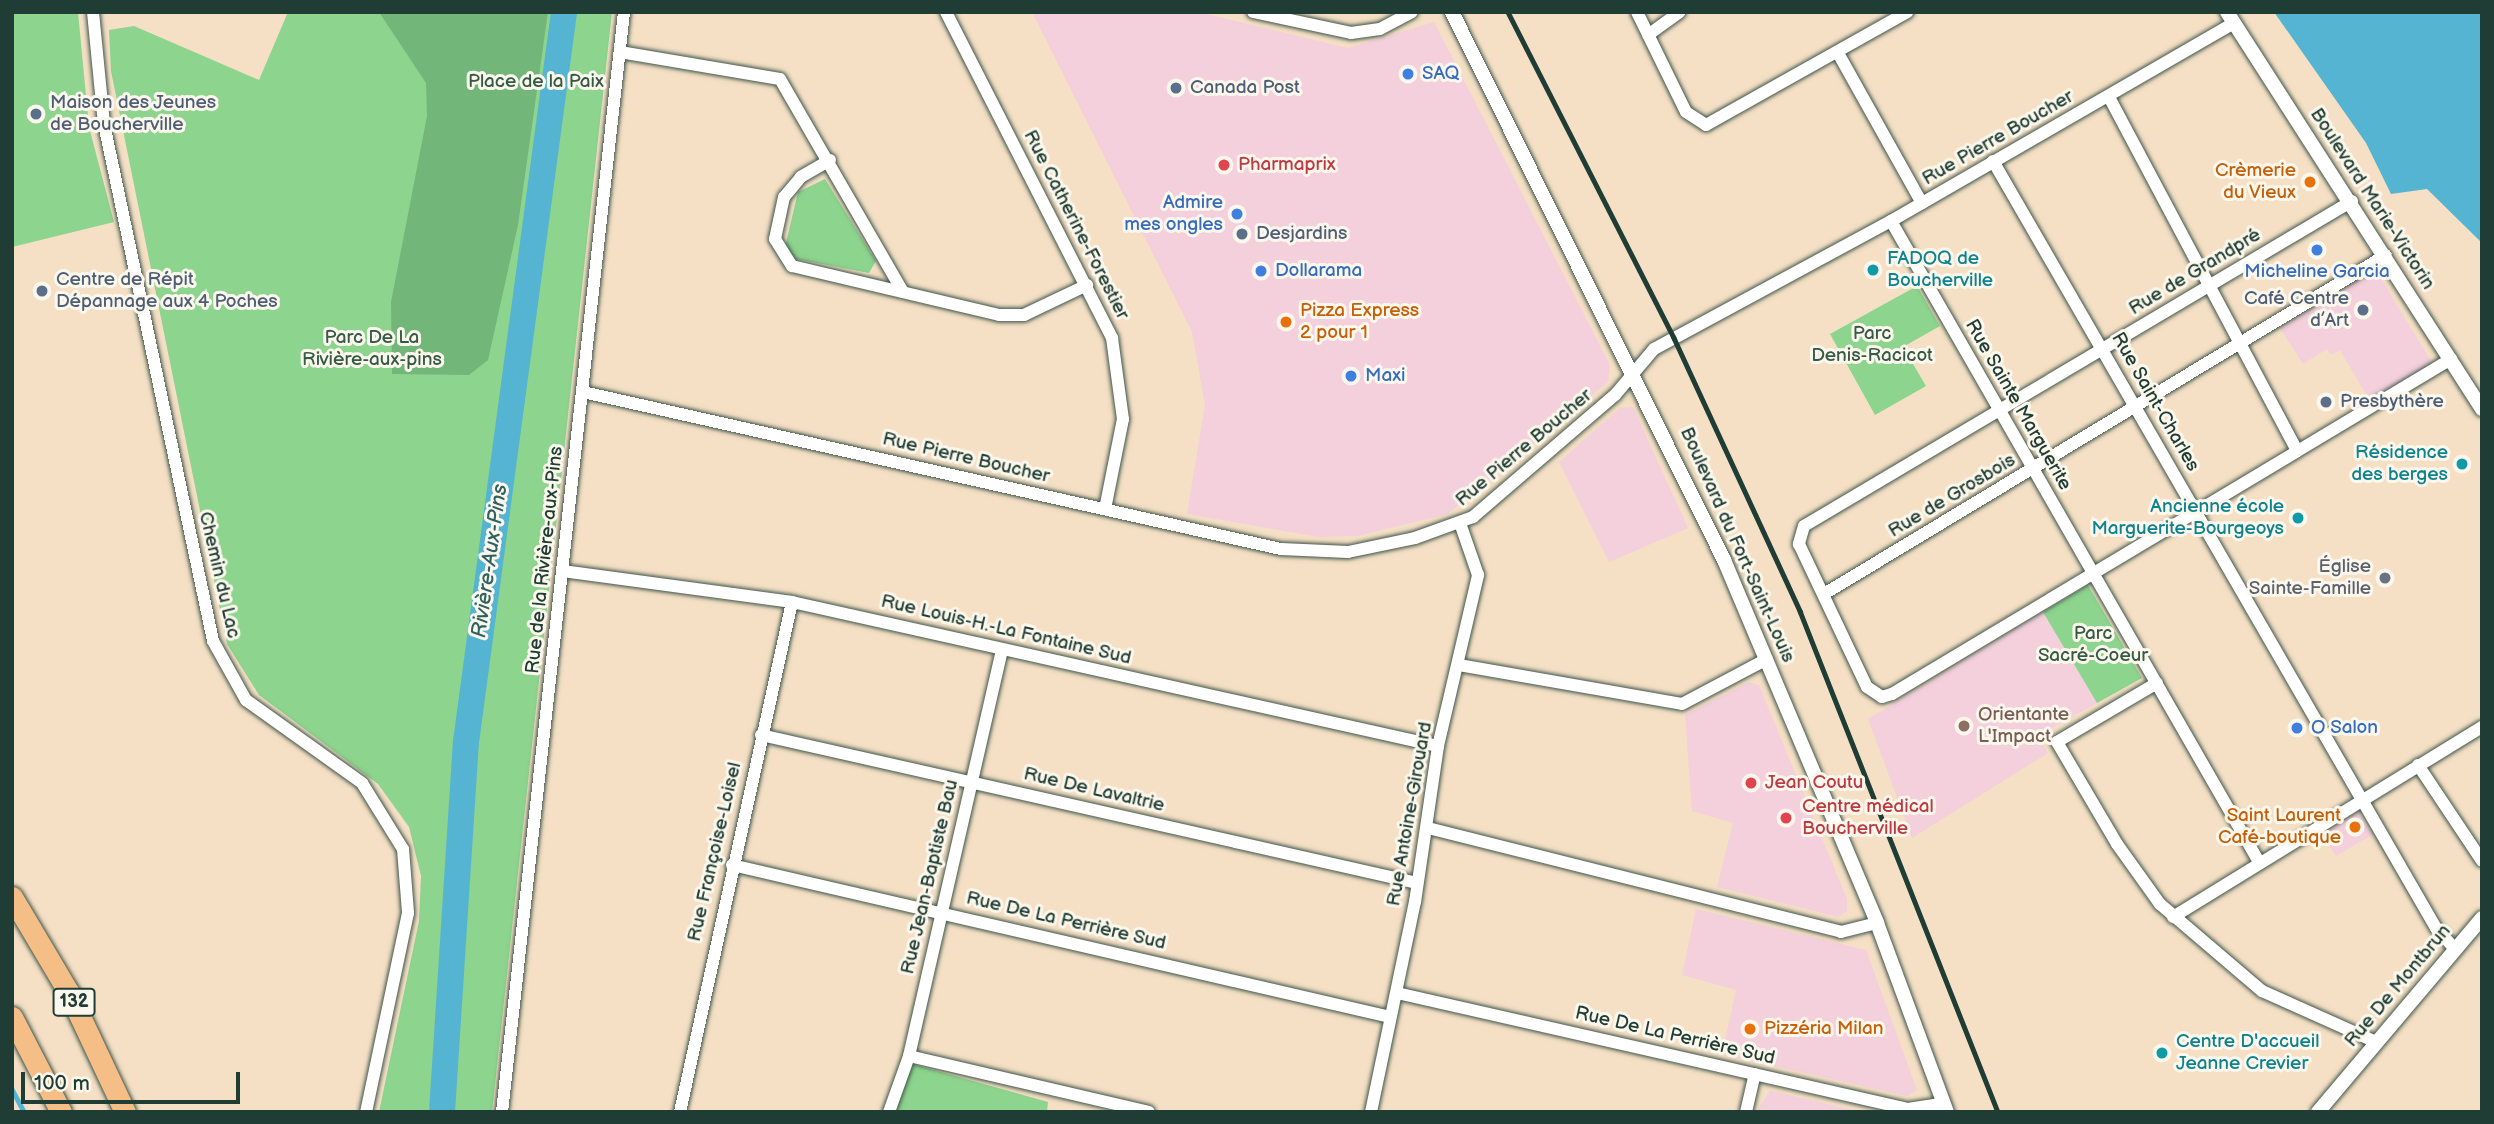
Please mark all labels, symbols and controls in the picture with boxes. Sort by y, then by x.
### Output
place label: SAQ [1422,63,1459,85]
marker: SAQ [1400,66,1416,82]
park label: Place de la Paix [468,71,604,93]
place label: Canada Post [1190,77,1300,99]
marker: Canada Post [1168,80,1184,96]
street label: Rue Pierre Boucher [1918,85,2078,191]
place label: Maison des Jeunes de Boucherville [50,92,217,136]
street label: Boulevard Marie-Victorin [2305,104,2439,294]
marker: Maison des Jeunes de Boucherville [28,106,44,122]
street label: Rue Catherine-Forestier [1018,126,1134,324]
place label: Pharmaprix [1238,154,1336,176]
marker: Pharmaprix [1216,157,1232,173]
place label: Crèmerie du Vieux [2215,160,2296,204]
marker: Crèmerie du Vieux [2302,174,2318,190]
place label: Admire mes ongles [1124,192,1223,236]
marker: Admire mes ongles [1229,206,1245,222]
place label: Desjardins [1256,223,1347,245]
street label: Rue de Grandpré [2125,224,2265,320]
marker: Desjardins [1234,226,1250,242]
marker: Micheline Garcia [2309,242,2325,258]
place label: FADOQ de Boucherville [1887,248,1993,292]
place label: Dollarama [1275,260,1362,282]
place label: Micheline Garcia [2244,261,2390,283]
marker: FADOQ de Boucherville [1865,262,1881,278]
marker: Dollarama [1253,263,1269,279]
place label: Centre de Répit Dépannage aux 4 Poches [56,269,278,313]
marker: Centre de Répit Dépannage aux 4 Poches [34,283,50,299]
place label: Café Centre d’Art [2244,288,2349,332]
place label: Pizza Express 2 pour 1 [1300,300,1419,344]
marker: Café Centre d’Art [2355,302,2371,318]
marker: Pizza Express 2 pour 1 [1278,314,1294,330]
street label: Rue Sainte Marguerite [1960,315,2076,495]
park label: Parc Denis-Racicot [1811,323,1933,367]
park label: Parc De La Rivière-aux-pins [302,327,442,371]
street label: Rue Saint-Charles [2106,328,2204,476]
place label: Maxi [1365,365,1405,387]
marker: Maxi [1343,368,1359,384]
street label: Rue Pierre Boucher [1451,384,1597,512]
place label: Presbythère [2340,391,2444,413]
marker: Presbythère [2318,394,2334,410]
street label: Boulevard du Fort-Saint-Louis [1675,424,1799,666]
street label: Rue Pierre Boucher [880,428,1052,488]
place label: Résidence des berges [2351,442,2448,486]
street label: Rue de la Rivière-aux-Pins [522,445,568,675]
street label: Rue de Grosbois [1884,449,2020,543]
marker: Résidence des berges [2454,456,2470,472]
water label: Rivière-Aux-Pins [467,483,513,639]
place label: Ancienne école Marguerite-Bourgeoys [2091,496,2284,540]
street label: Chemin du Lac [193,510,245,640]
marker: Ancienne école Marguerite-Bourgeoys [2290,510,2306,526]
place label: Église Sainte-Famille [2249,556,2371,600]
marker: Église Sainte-Famille [2377,570,2393,586]
street label: Rue Louis-H.-La Fontaine Sud [879,590,1133,670]
park label: Parc Sacré-Coeur [2038,623,2148,667]
place label: Orientante L'Impact [1978,704,2069,748]
place label: O Salon [2311,717,2378,739]
marker: Orientante L'Impact [1956,718,1972,734]
street label: Rue Antoine-Girouard [1383,720,1437,908]
marker: O Salon [2289,720,2305,736]
street label: Rue Françoise-Loisel [683,760,747,944]
street label: Rue De Lavaltrie [1021,763,1167,817]
place label: Jean Coutu [1765,772,1863,794]
marker: Jean Coutu [1743,775,1759,791]
street label: Rue Jean-Baptiste Bau [896,777,964,977]
place label: Centre médical Boucherville [1802,796,1934,840]
place label: Saint Laurent Café-boutique [2218,805,2341,849]
marker: Centre médical Boucherville [1776,808,1796,828]
marker: Saint Laurent Café-boutique [2347,819,2363,835]
street label: Rue De La Perrière Sud [964,887,1168,955]
street label: Rue De Montbrun [2340,920,2456,1052]
road number: 132 [51,987,97,1016]
street label: Rue De La Perrière Sud [1573,1002,1777,1070]
place label: Pizzéria Milan [1764,1018,1883,1040]
marker: Pizzéria Milan [1742,1021,1758,1037]
place label: Centre D'accueil Jeanne Crevier [2176,1031,2320,1075]
marker: Centre D'accueil Jeanne Crevier [2154,1045,2170,1061]
scale bar [24,1058,243,1102]
text: 100 m [34,1071,90,1096]

